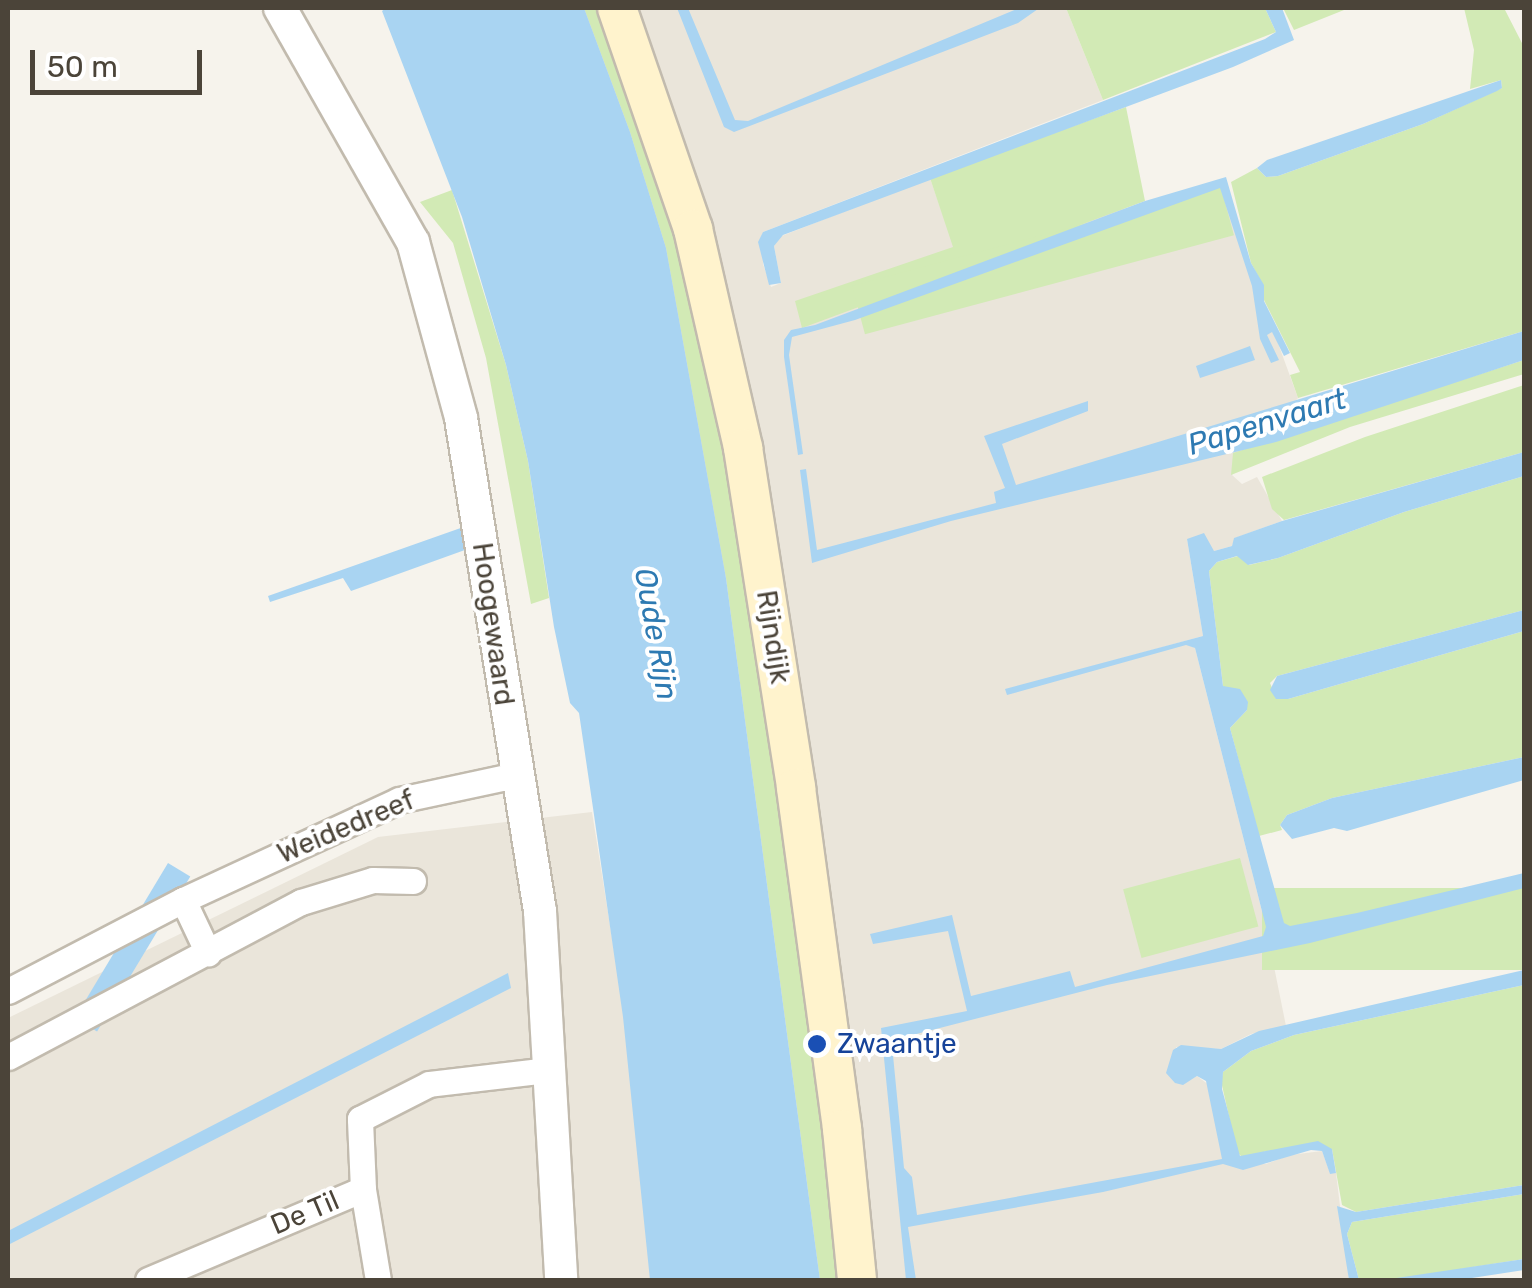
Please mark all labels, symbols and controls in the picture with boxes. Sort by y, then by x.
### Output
scale bar [35,30,208,92]
text: 50 m [47,49,118,85]
water label: Papenvaart [1183,381,1351,463]
street label: Hoogewaard [465,540,521,708]
water label: Oude Rijn [627,565,685,703]
street label: Rijndijk [749,588,797,686]
street label: Weidedreef [272,783,420,871]
place label: Zwaantje [837,1027,957,1061]
marker: Zwaantje [806,1033,828,1055]
street label: De Til [266,1184,344,1242]

